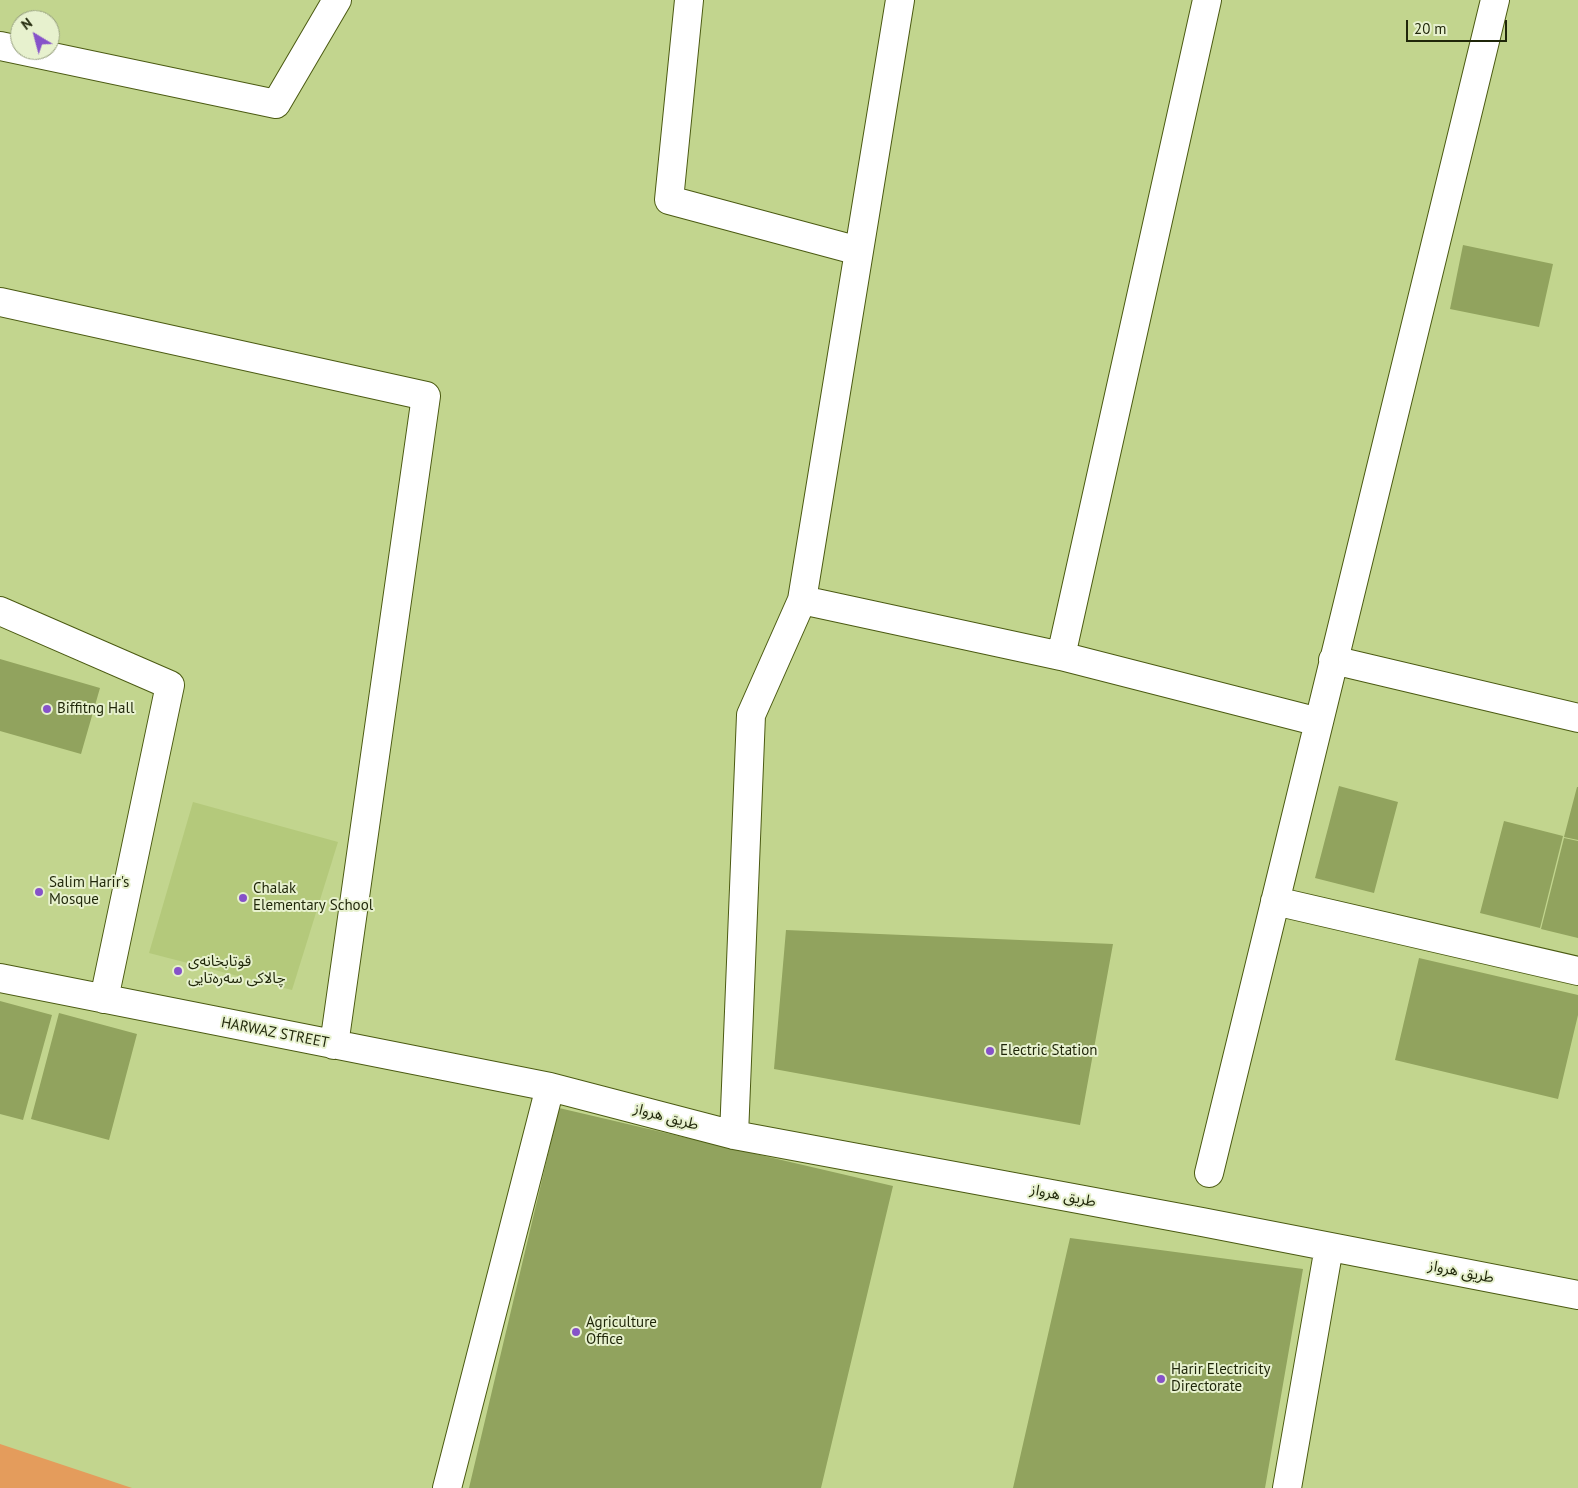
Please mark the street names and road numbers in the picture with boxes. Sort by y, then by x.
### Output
street label: HARWAZ STREET [220,1014,330,1052]
street label: طريق هرواز [632,1100,700,1134]
street label: طريق هرواز [1029,1181,1097,1211]
street label: طريق هرواز [1427,1257,1495,1287]

